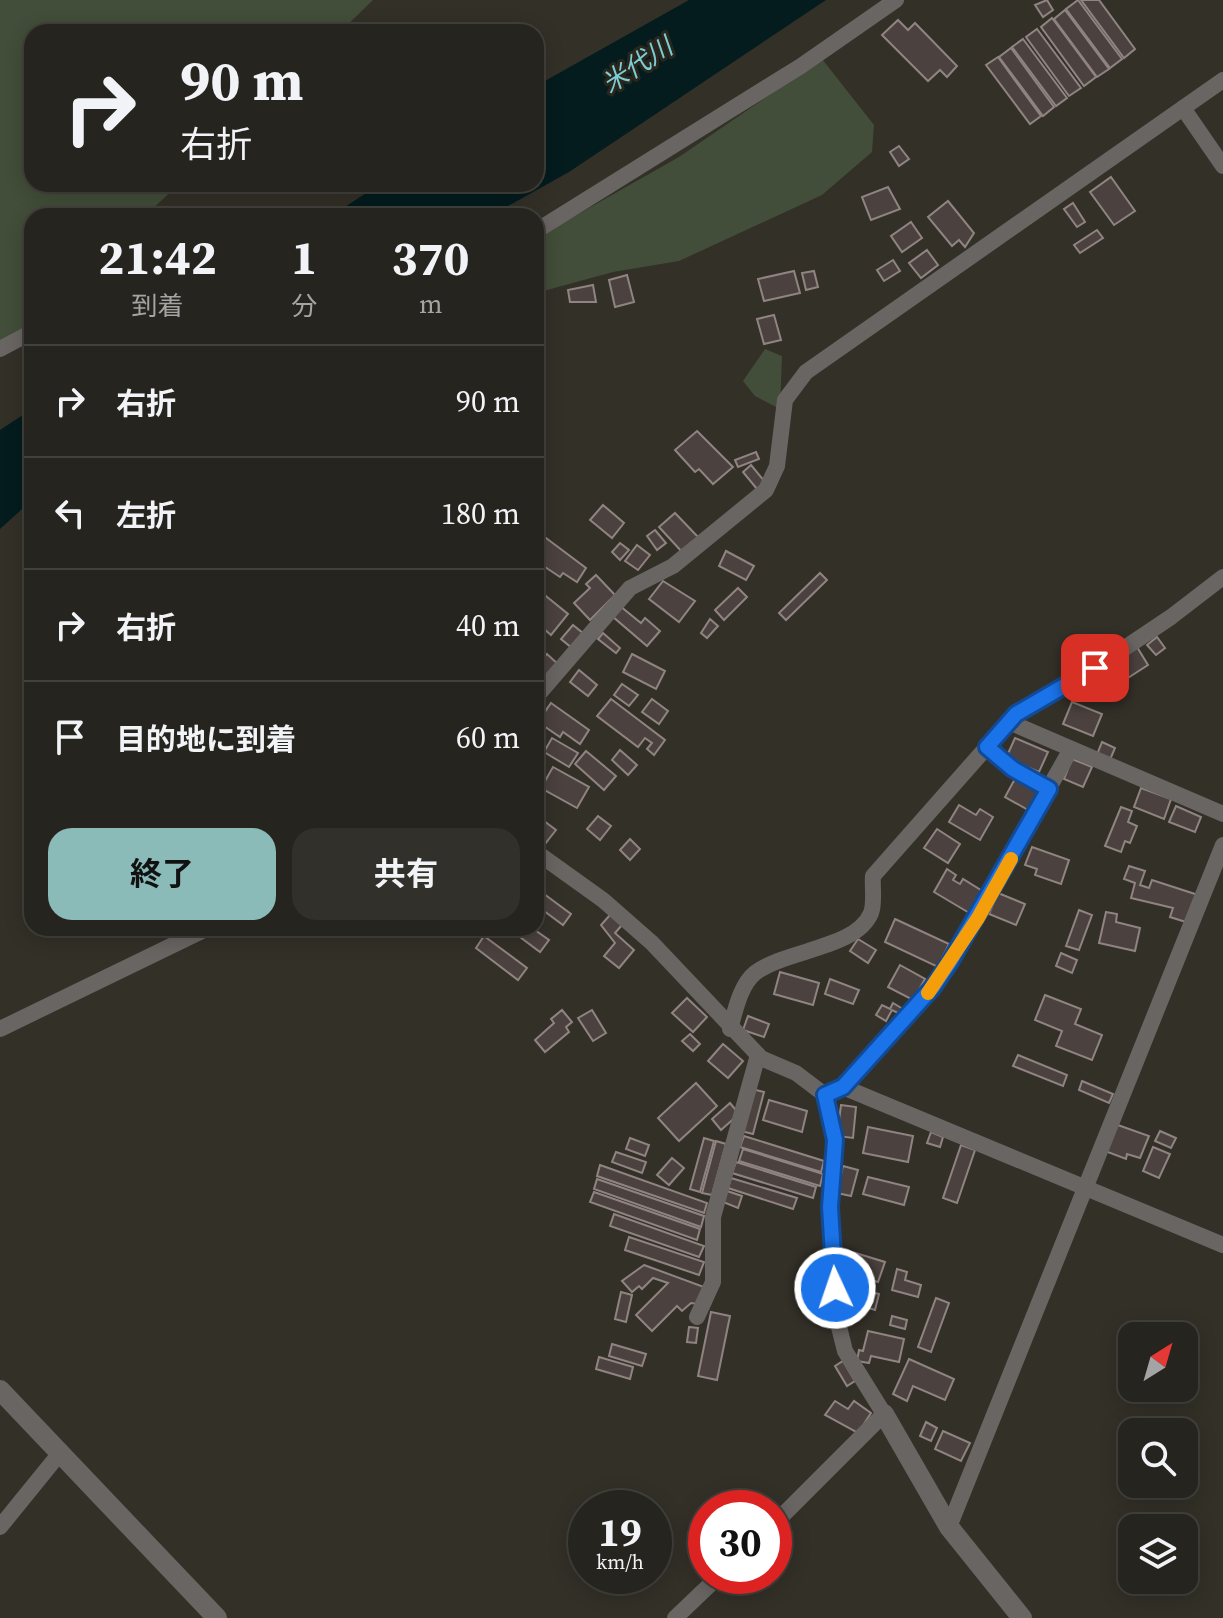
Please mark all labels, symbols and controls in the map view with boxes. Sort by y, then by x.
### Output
water label: 米代川 [594,27,682,101]
text: 90 m [180,42,303,119]
icon: right [48,56,152,160]
text: 右折 [180,120,252,169]
text: 21:42 [98,224,217,290]
text: 1 [291,224,317,290]
text: 370 [392,225,470,291]
text: m [419,286,442,322]
text: 到着 [132,288,184,324]
text: 分 [291,288,317,324]
icon: right [48,379,92,423]
text: 90 m [456,381,520,422]
text: 右折 [116,383,176,424]
icon: left [48,491,92,535]
text: 180 m [441,493,520,534]
text: 左折 [116,495,176,536]
icon: right [48,603,92,647]
text: 40 m [456,605,520,646]
text: 右折 [116,607,176,648]
pin [1061,634,1129,702]
icon: arrive [1073,646,1117,690]
icon: arrive [48,715,92,759]
text: 60 m [456,717,520,758]
text: 目的地に到着 [116,719,296,760]
button: 終了 [48,828,276,920]
button: 共有 [292,828,520,920]
position arrow [793,1246,877,1330]
north arrow [1118,1322,1198,1402]
map controls [1118,1322,1198,1594]
button: search [1118,1418,1198,1498]
speed limit sign: 30 [688,1490,792,1594]
text: 19 [598,1505,642,1559]
button: layers [1118,1514,1198,1594]
text: km/h [596,1548,644,1576]

